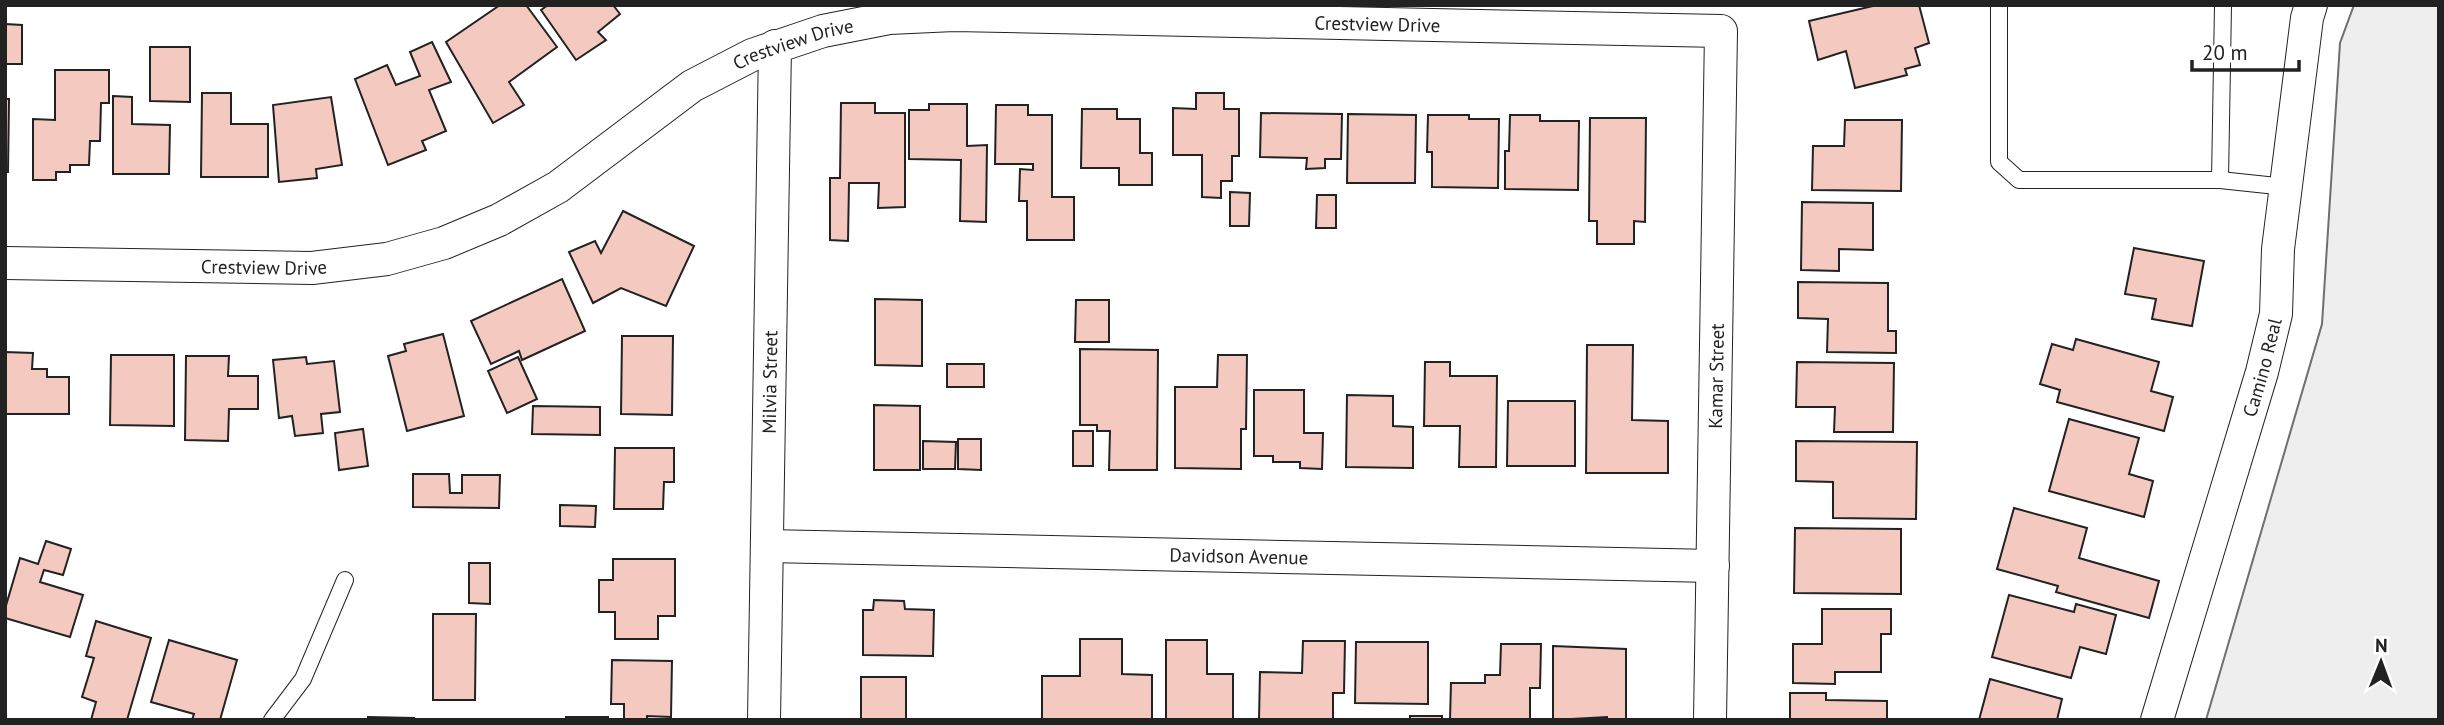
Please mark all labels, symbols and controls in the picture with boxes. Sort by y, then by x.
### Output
street label: Crestview Drive [1314,11,1441,37]
street label: Crestview Drive [728,13,855,75]
scale bar [2192,28,2299,72]
text: 20 m [2202,39,2248,66]
street label: Crestview Drive [201,254,328,280]
street label: Camino Real [2237,315,2287,420]
street label: Kamar Street [1703,323,1729,429]
street label: Milvia Street [757,330,782,434]
street label: Davidson Avenue [1169,543,1309,569]
north arrow [2346,627,2416,697]
text: N [2375,633,2388,657]

